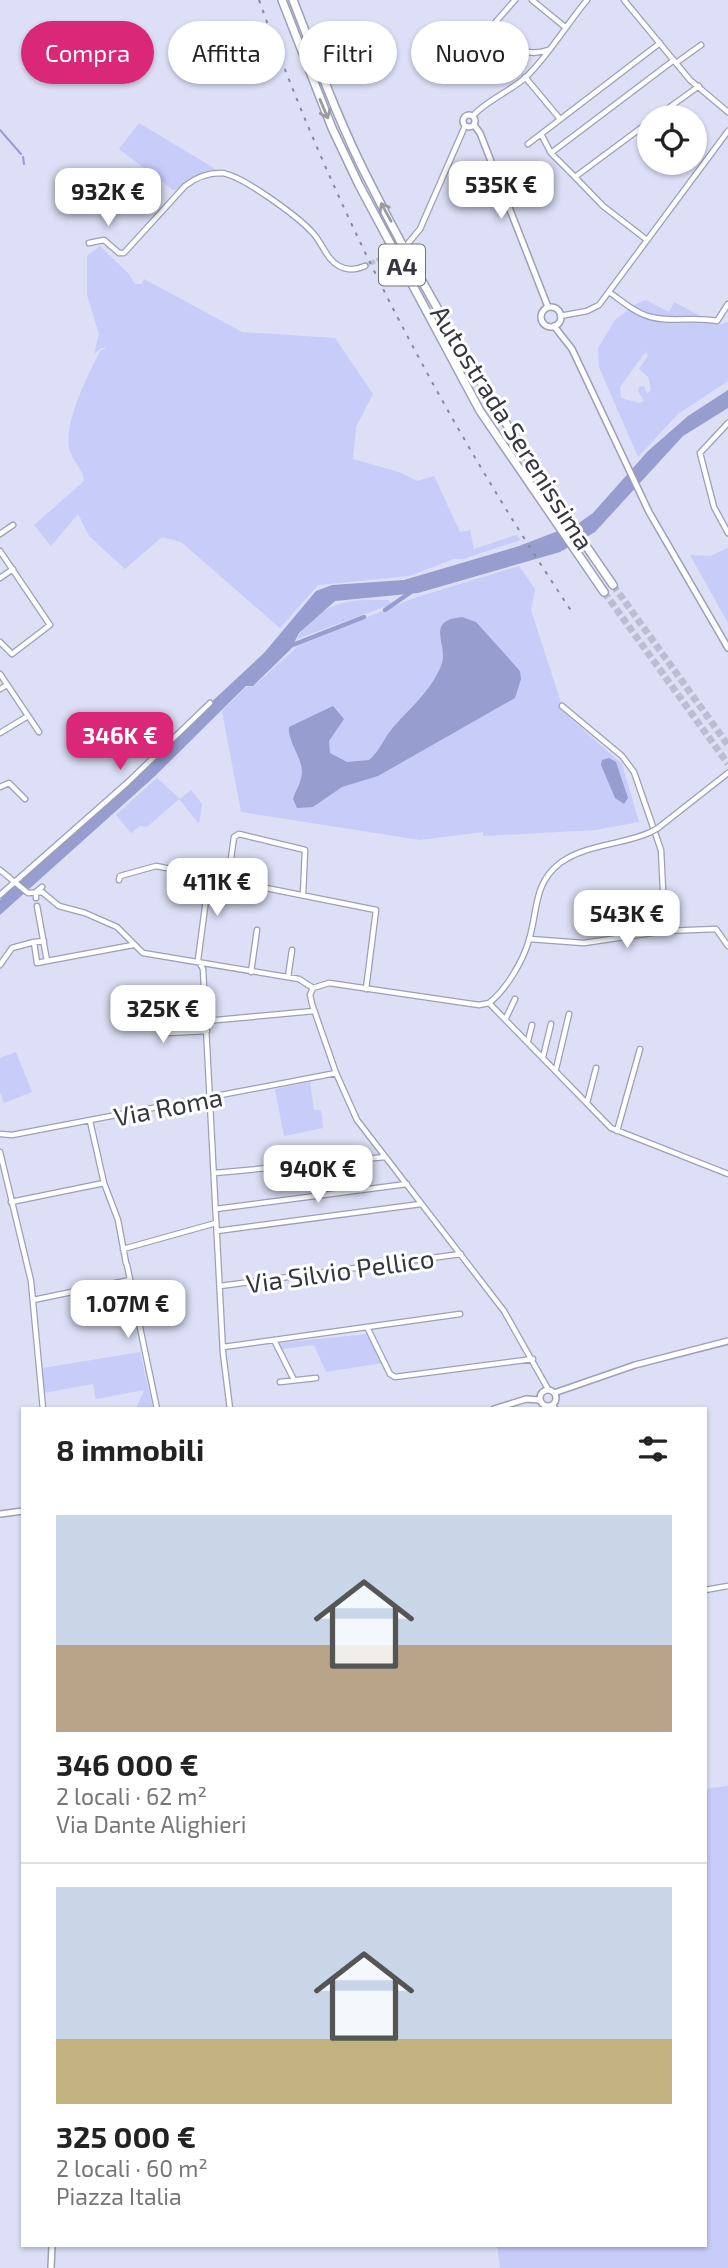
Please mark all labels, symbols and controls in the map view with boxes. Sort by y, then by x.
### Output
chip: Compra [21,21,154,84]
chip: Affitta [168,21,285,84]
chip: Filtri [299,21,397,84]
chip: Nuovo [411,21,529,84]
one-way arrow [319,98,332,119]
map controls [637,105,707,175]
button: locate [637,105,707,175]
pin: 535K € [444,162,558,221]
pin: 932K € [51,168,165,228]
text: 535K € [465,170,537,198]
text: 932K € [71,177,145,205]
one-way arrow [379,202,393,222]
road number: A4 [379,244,425,286]
street label: Autostrada Serenissima [425,299,601,555]
pin: 346K € [63,712,177,772]
text: 346K € [82,721,158,749]
pin: 411K € [160,858,274,918]
text: 411K € [183,867,251,895]
pin: 543K € [570,890,684,950]
text: 543K € [590,899,664,927]
pin: 325K € [106,986,220,1045]
text: 325K € [126,994,200,1022]
street label: Via Roma [111,1080,225,1132]
pin: 940K € [261,1146,375,1205]
text: 940K € [280,1154,356,1182]
street label: Via Silvio Pellico [244,1241,436,1299]
pin: 1.07M € [63,1280,193,1340]
text: 1.07M € [87,1289,169,1317]
icon: filters [634,1430,672,1468]
text: 8 immobili [56,1431,204,1467]
icon: home [301,1561,427,1687]
text: 346 000 € [56,1746,199,1782]
text: 2 locali · 62 m² [56,1782,207,1810]
text: Via Dante Alighieri [56,1810,246,1838]
icon: home [301,1933,427,2059]
text: 325 000 € [56,2118,196,2154]
text: 2 locali · 60 m² [56,2154,208,2182]
text: Piazza Italia [56,2182,182,2210]

